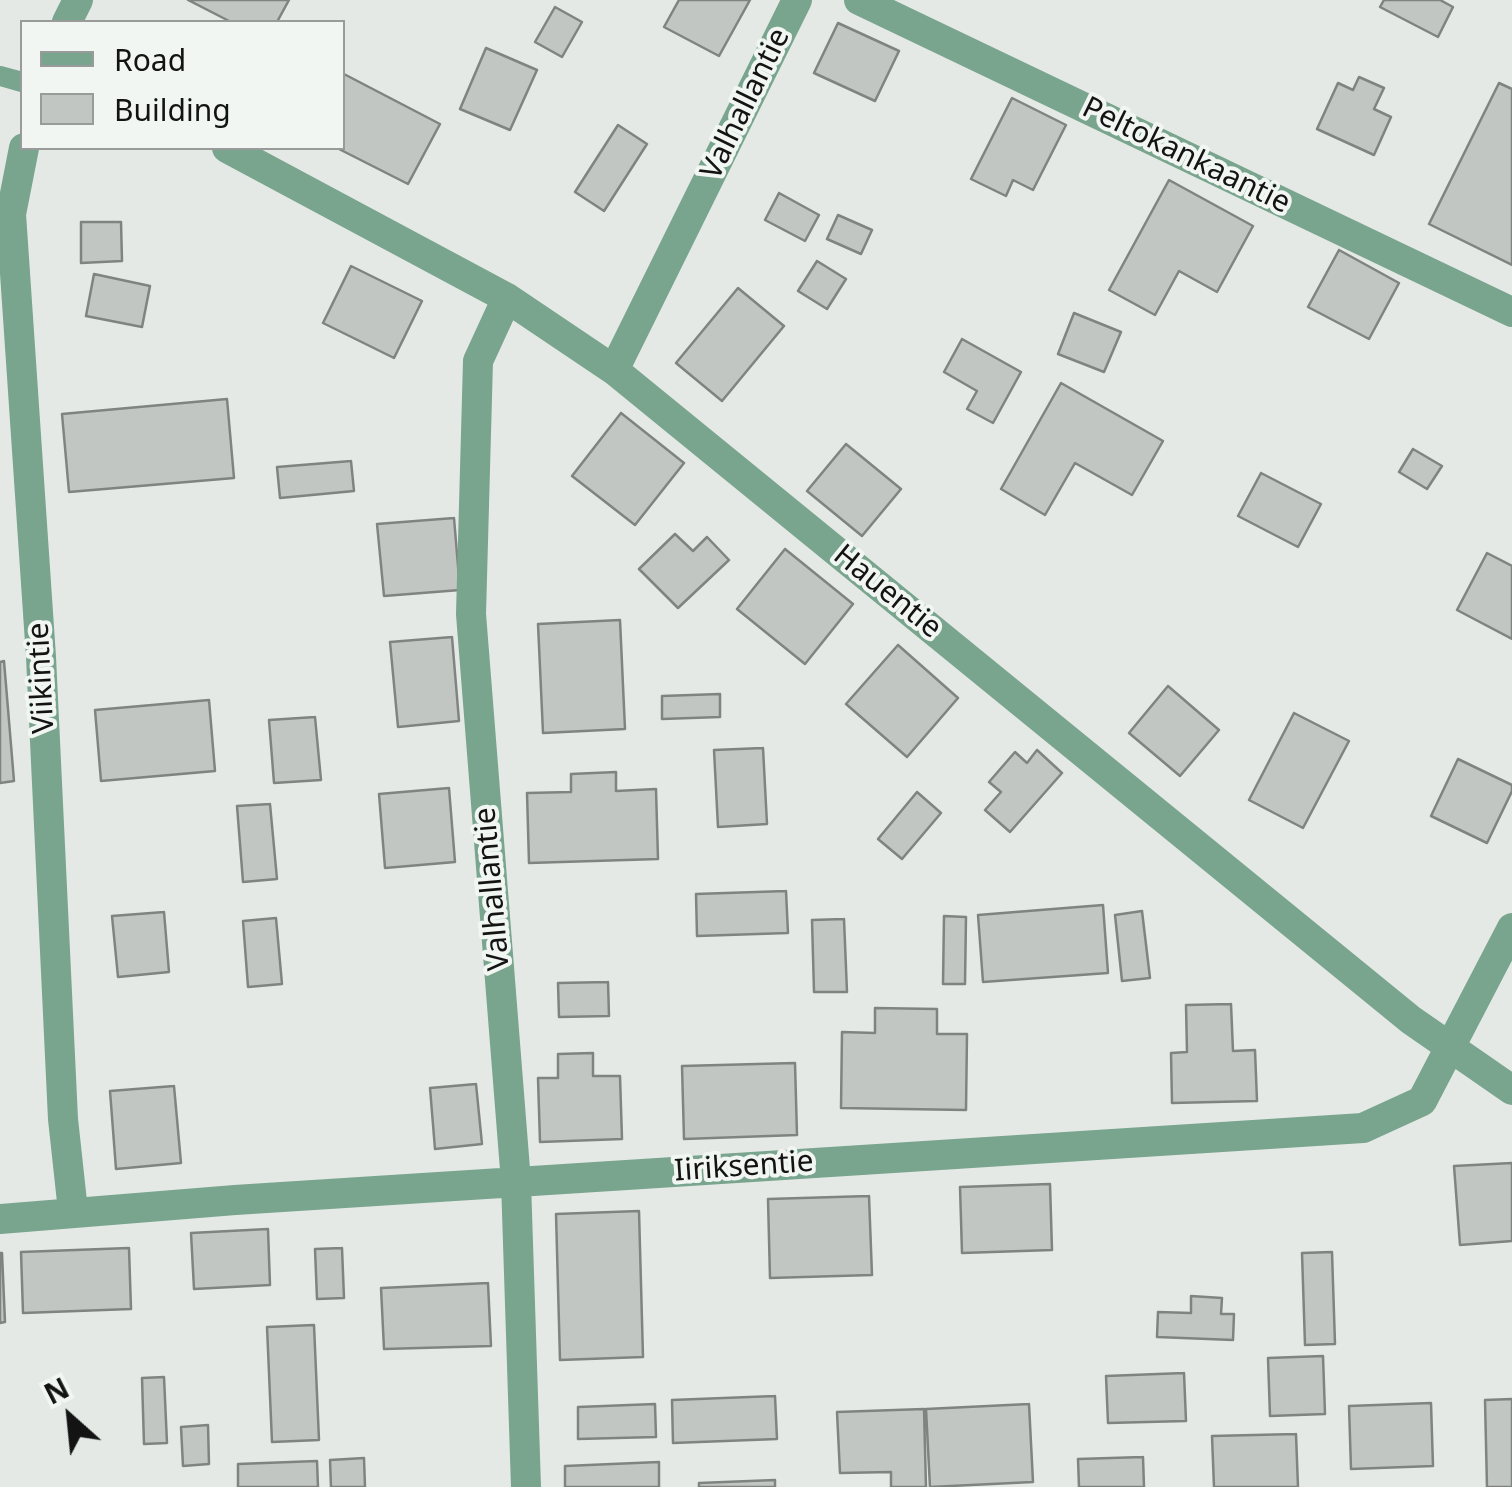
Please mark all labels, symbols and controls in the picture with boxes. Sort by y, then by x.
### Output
legend [20,20,345,150]
street label: Valhallantie [694,23,798,185]
text: Road [114,39,186,80]
text: Building [114,89,231,130]
street label: Peltokankaantie [1076,90,1296,222]
street label: Hauentie [826,538,948,646]
street label: Viikintie [21,621,63,735]
street label: Valhallantie [468,806,518,972]
street label: Iiriksentie [673,1144,815,1190]
north arrow [20,1367,120,1467]
text: N [38,1368,75,1412]

